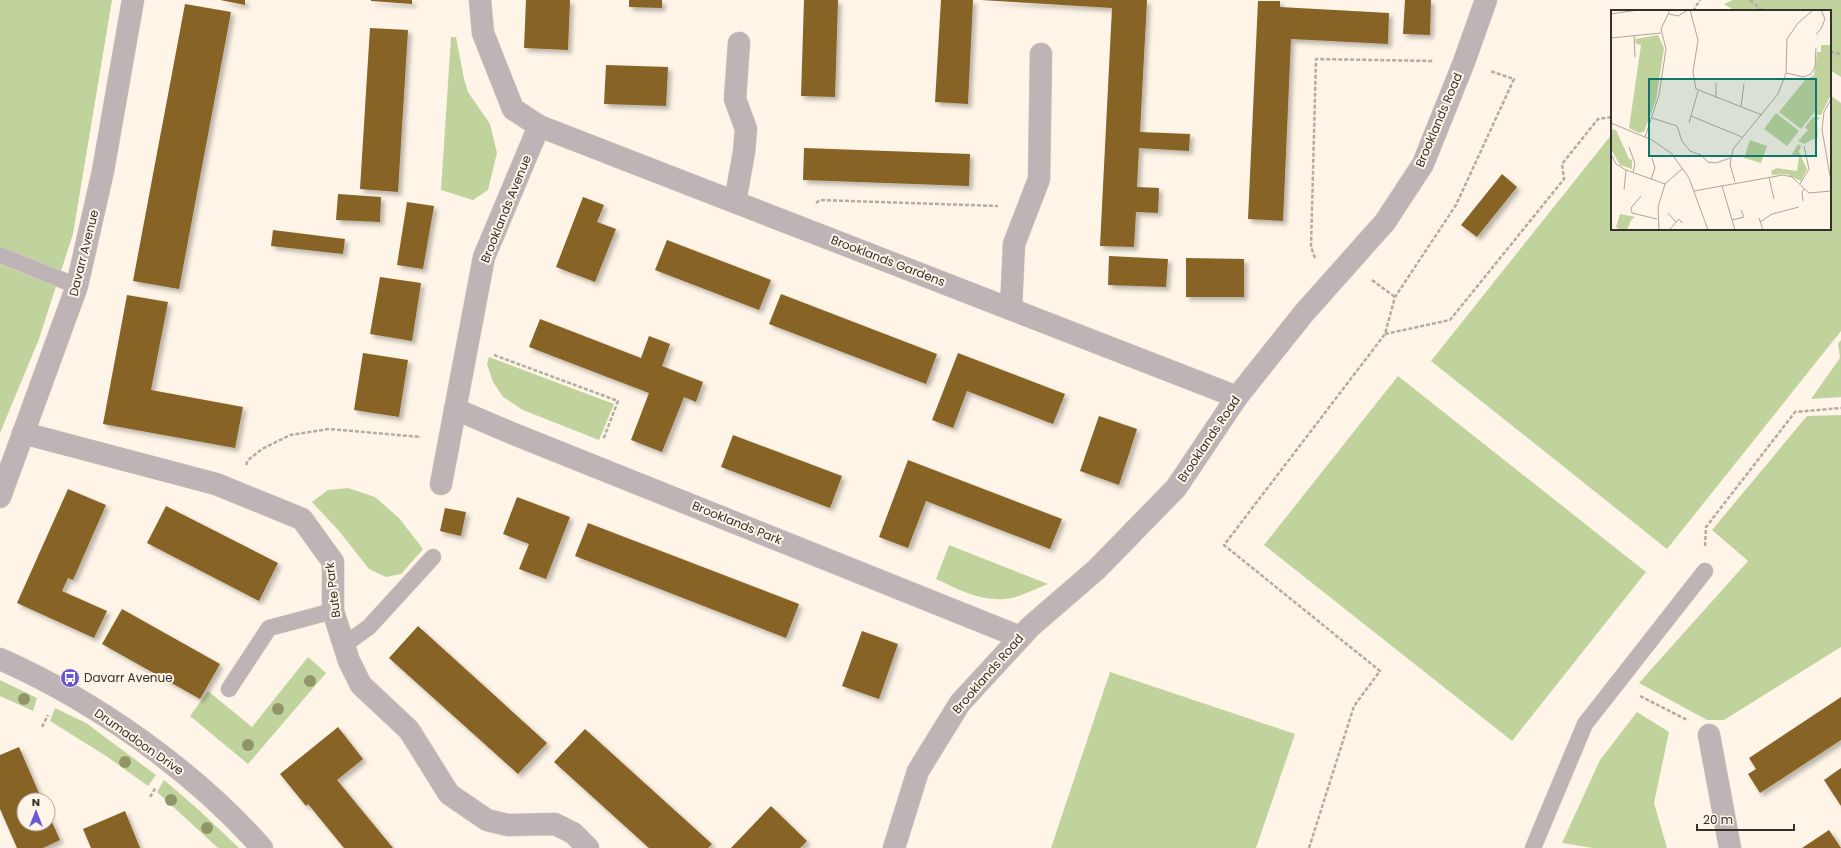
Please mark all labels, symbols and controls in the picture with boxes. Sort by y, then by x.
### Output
inset map [1611,10,1831,230]
street label: Brooklands Road [1411,70,1466,170]
street label: Brooklands Avenue [476,152,535,265]
street label: Davarr Avenue [65,208,102,298]
street label: Brooklands Gardens [829,231,948,290]
street label: Brooklands Road [1173,392,1244,485]
street label: Brooklands Park [690,497,785,549]
street label: Bute Park [321,561,344,619]
street label: Brooklands Road [948,630,1027,717]
bus stop icon: Davarr Avenue [59,667,81,689]
place label: Davarr Avenue [84,669,173,686]
street label: Drumadoon Drive [91,704,187,779]
north arrow [16,792,56,832]
text: N [32,794,40,810]
scale bar [1697,806,1794,832]
text: 20 m [1703,811,1733,828]

